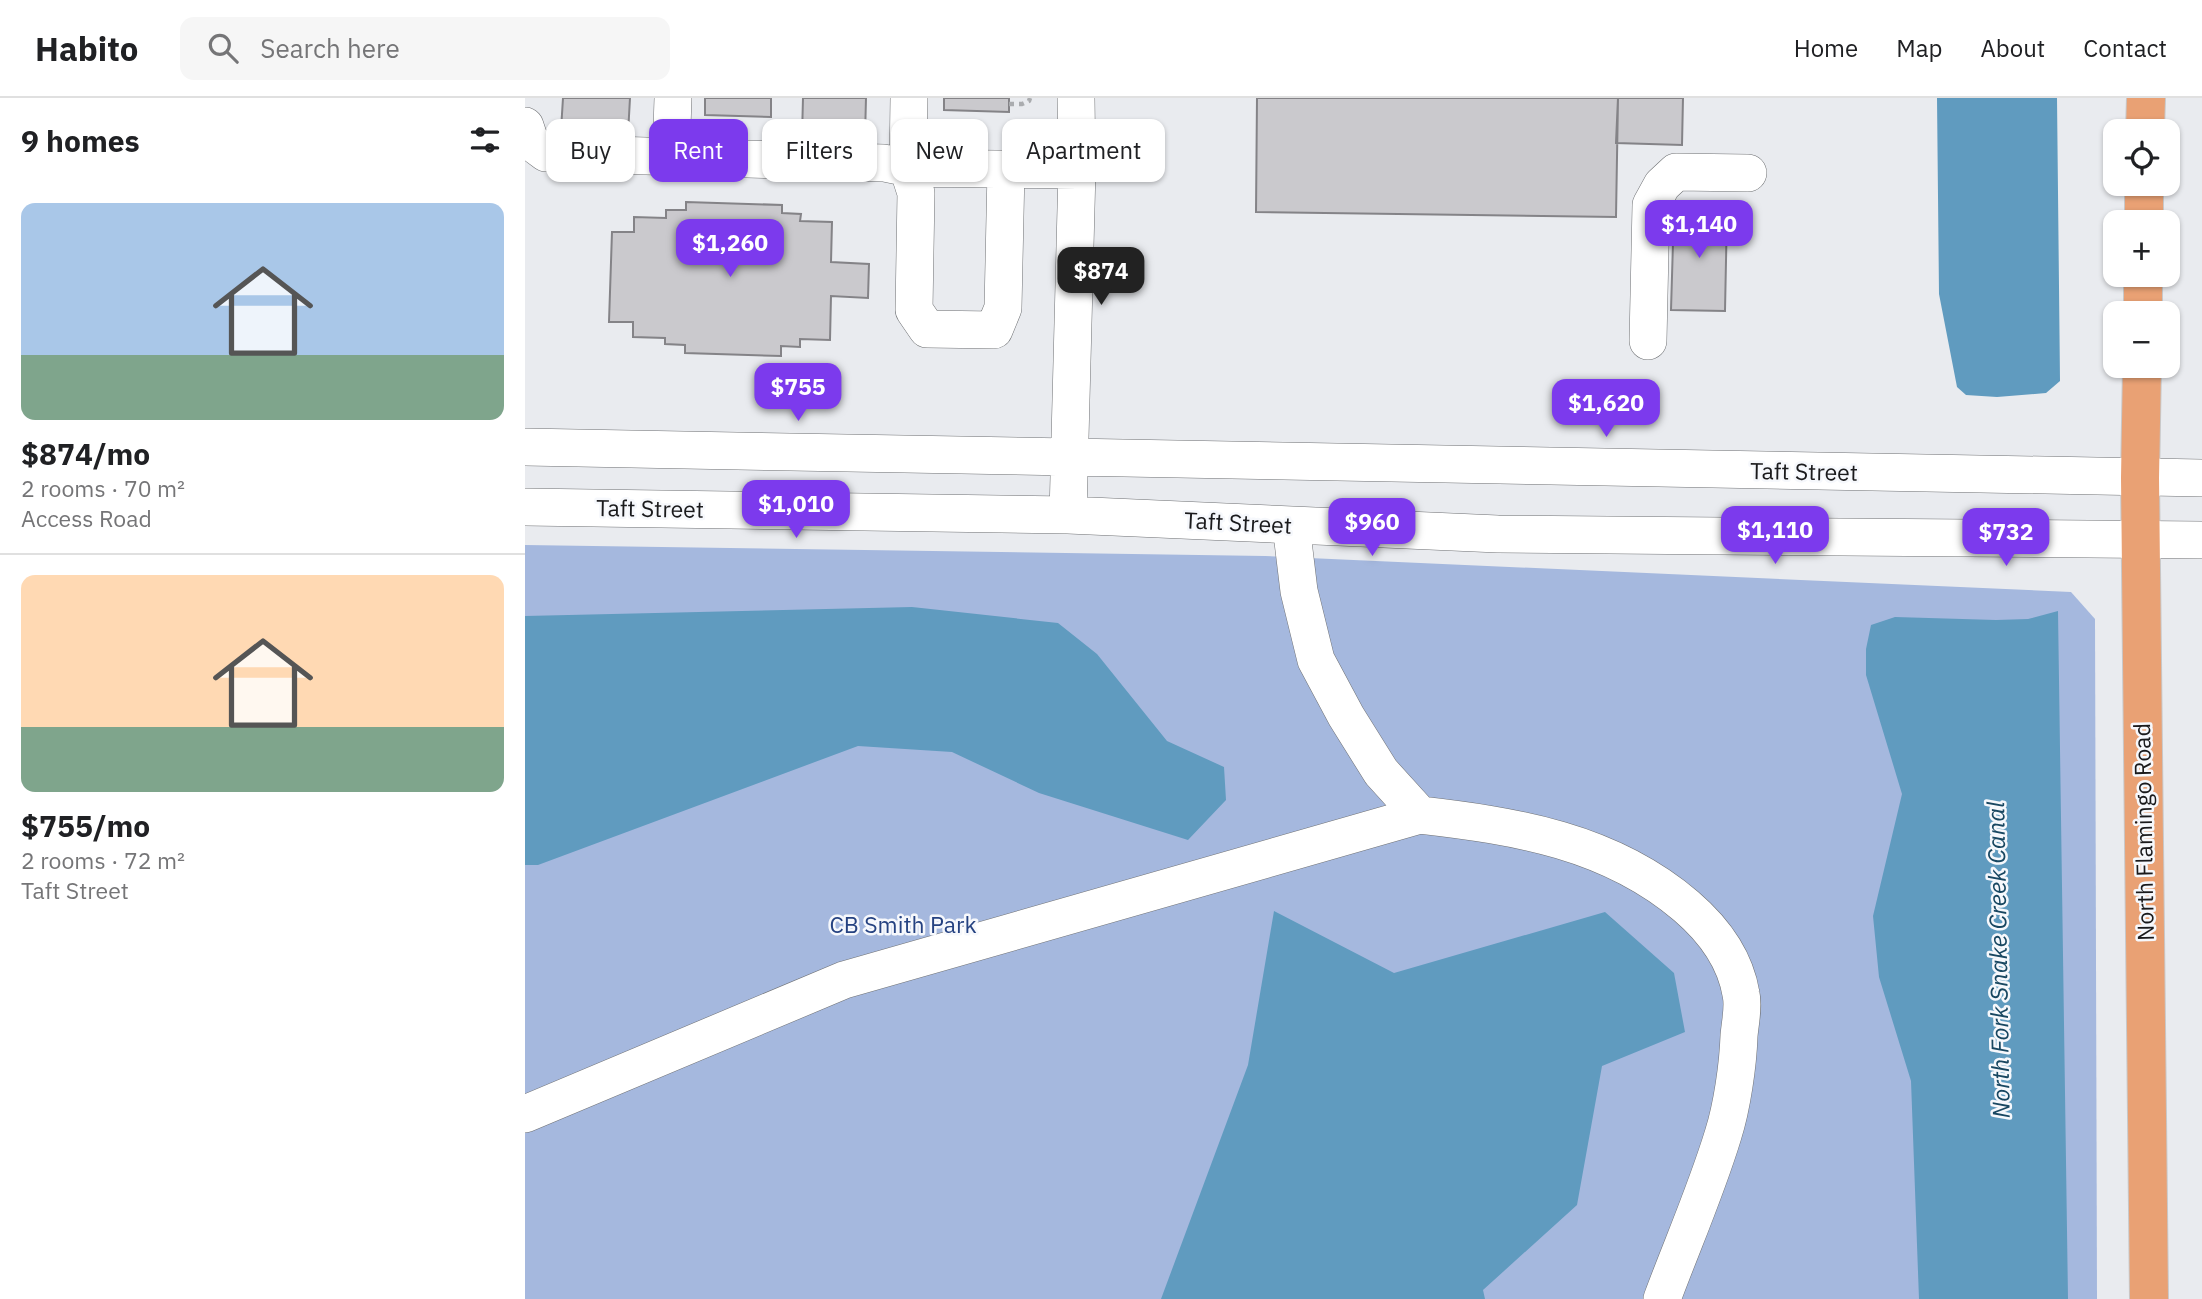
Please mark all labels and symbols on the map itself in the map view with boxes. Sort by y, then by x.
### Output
pin: $1,140 [1642,200,1756,260]
pin: $1,260 [673,220,787,279]
pin: $874 [1060,248,1142,307]
pin: $755 [757,364,839,423]
pin: $1,620 [1549,380,1663,439]
street label: Taft Street [1750,455,1858,487]
pin: $1,010 [739,480,853,540]
street label: Taft Street [596,492,704,524]
pin: $960 [1331,498,1413,558]
street label: Taft Street [1183,504,1293,540]
pin: $1,110 [1718,506,1832,566]
pin: $732 [1965,508,2047,568]
street label: North Flamingo Road [2126,723,2160,941]
water label: North Fork Snake Creek Canal [1979,801,2017,1119]
park label: CB Smith Park [829,909,977,939]

